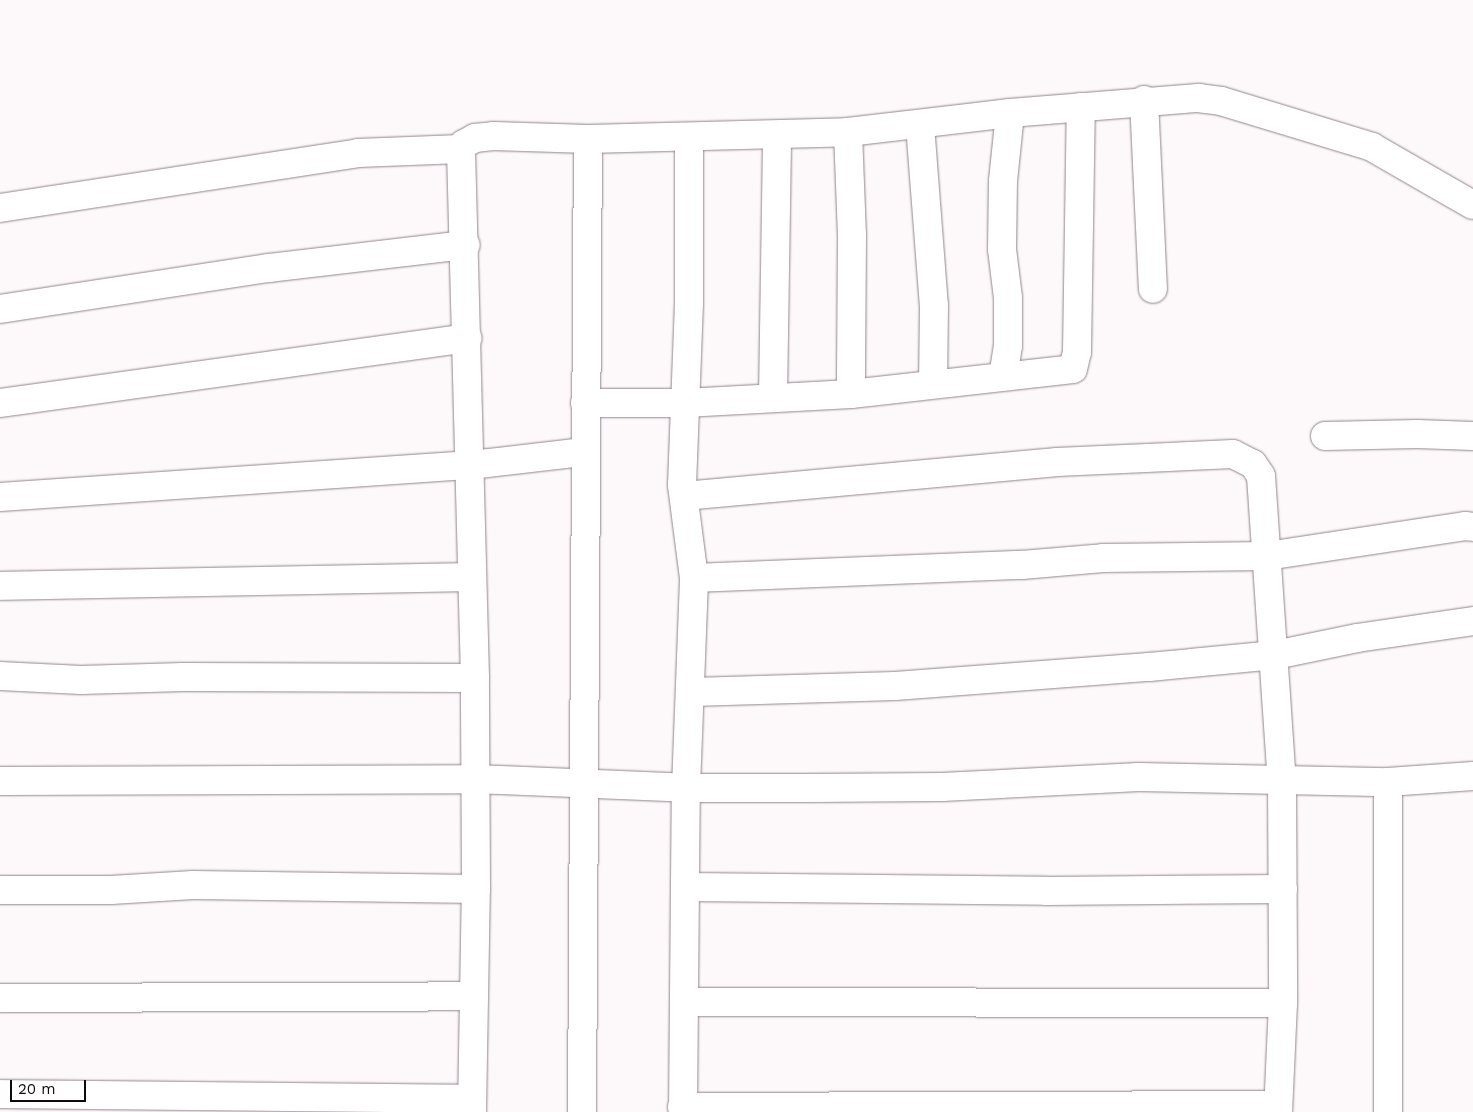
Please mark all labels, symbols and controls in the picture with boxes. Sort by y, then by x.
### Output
scale bar [12,1070,89,1102]
text: 20 m [18,1080,56,1098]

